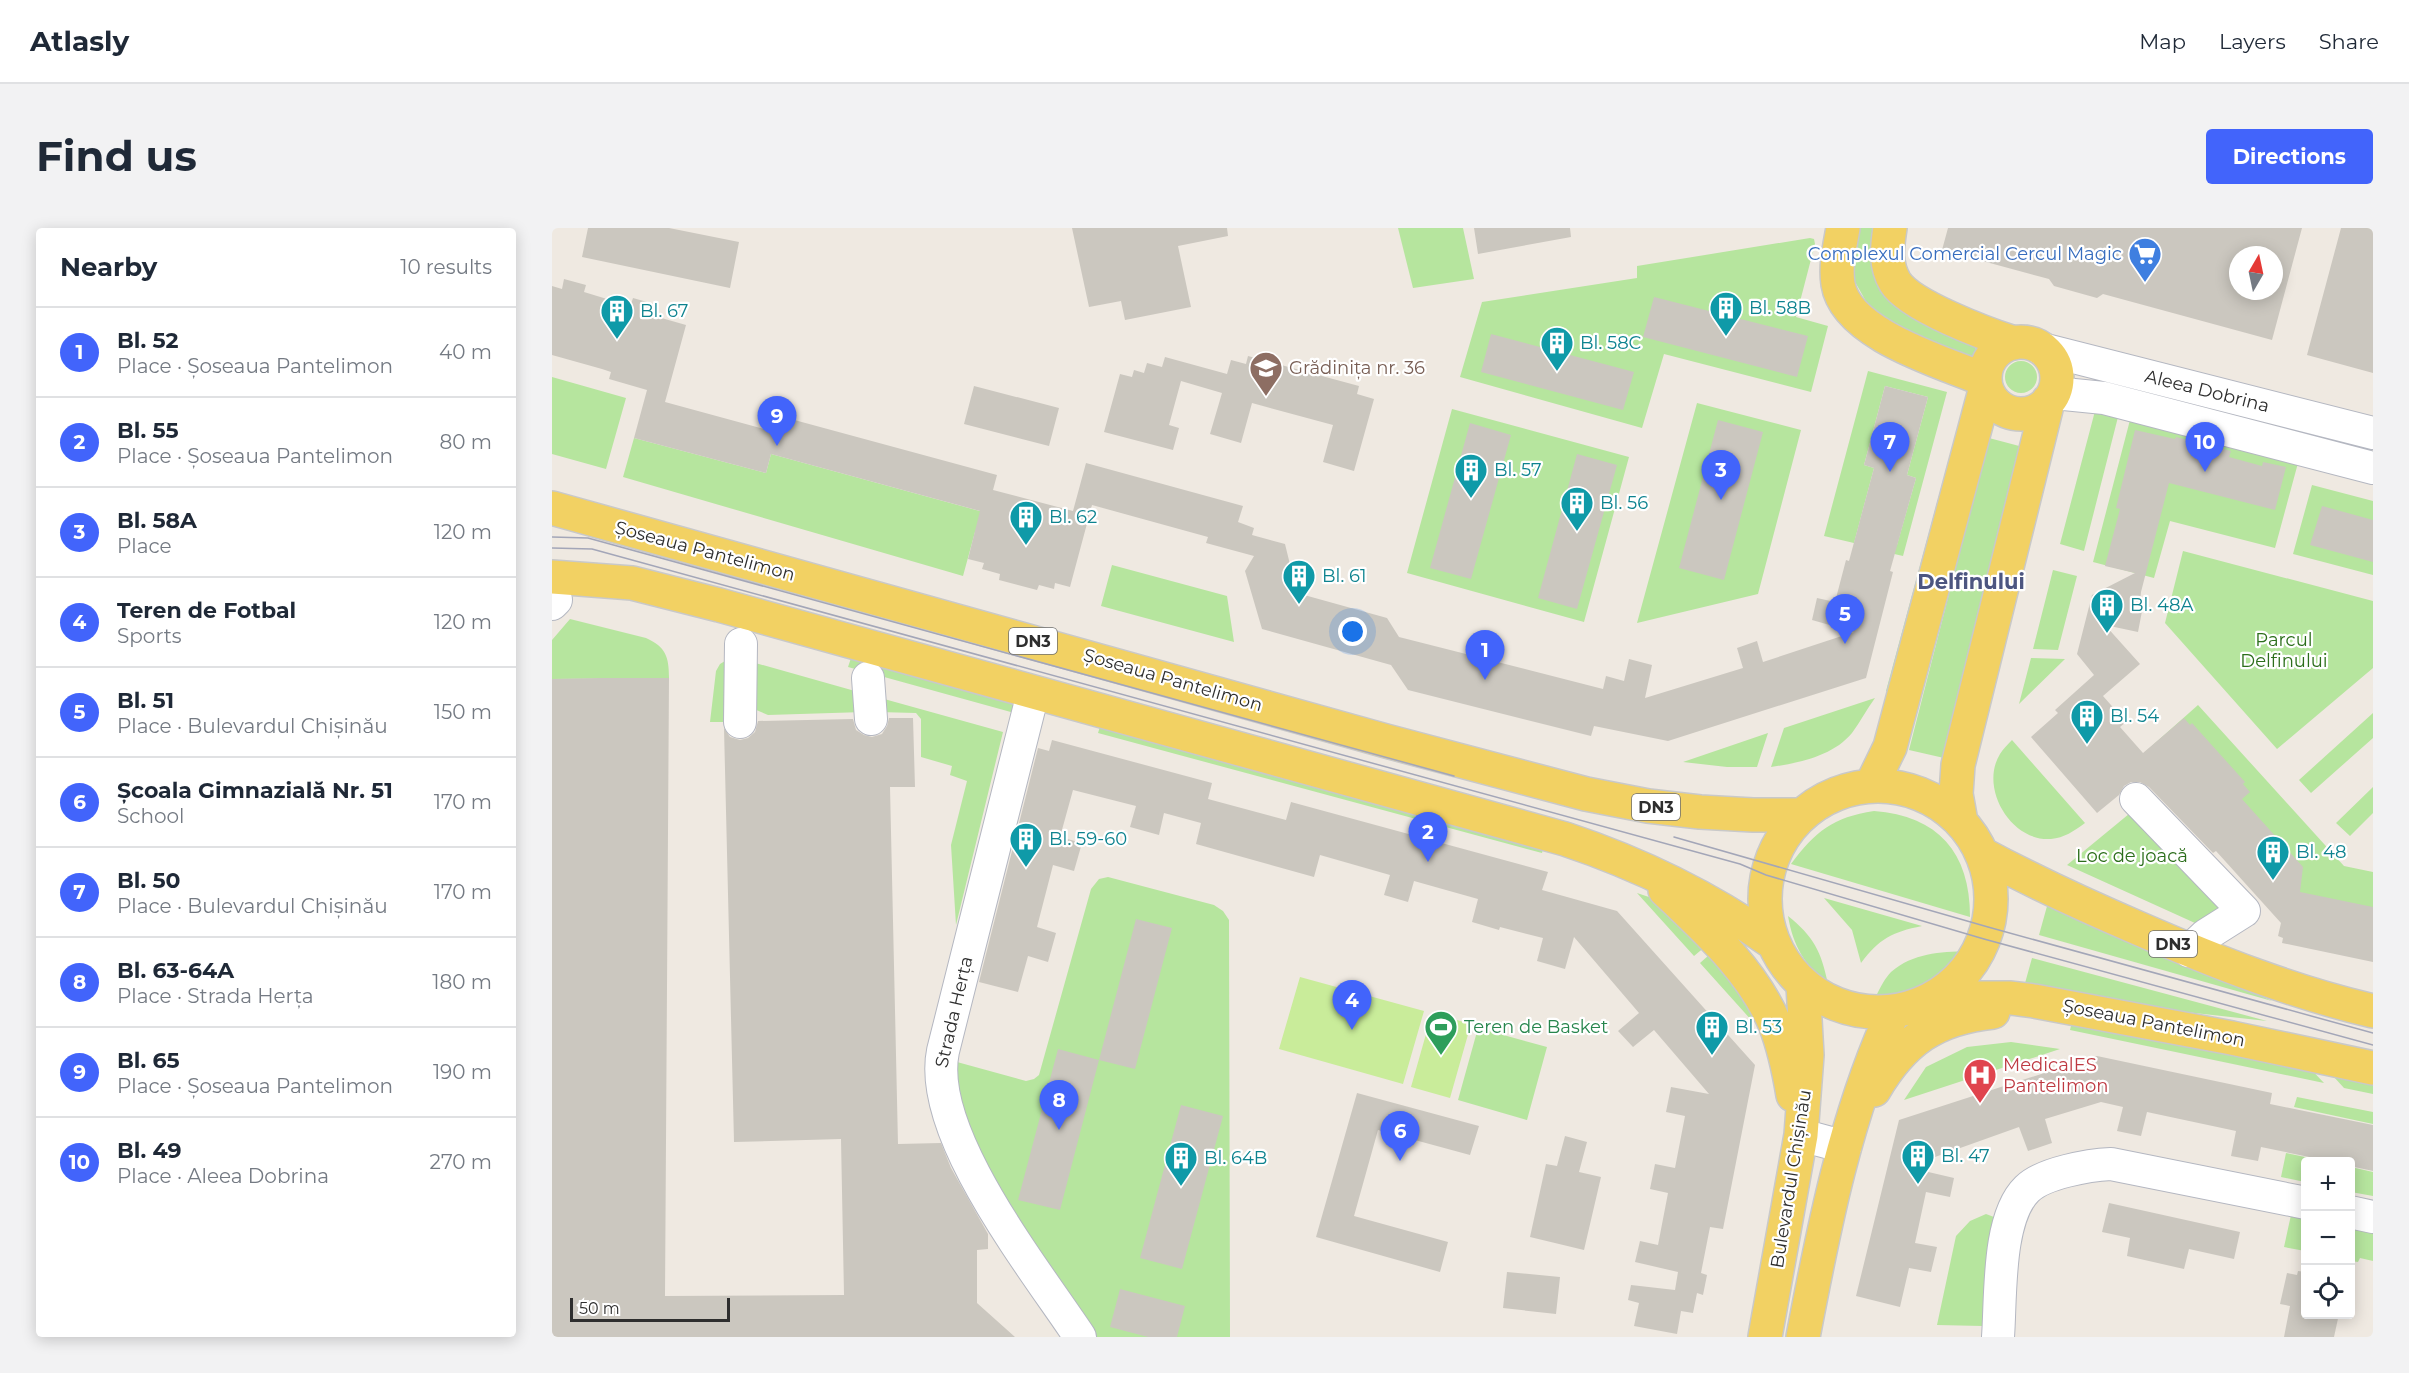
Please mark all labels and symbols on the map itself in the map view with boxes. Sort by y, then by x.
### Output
supermarket icon: Complexul Comercial Cercul Magic [2127,236,2163,283]
place label: Complexul Comercial Cercul Magic [1808,243,2122,265]
north arrow [2229,246,2283,300]
building icon: Bl. 58B [1708,290,1744,337]
building icon: Bl. 67 [599,293,635,340]
place label: Bl. 58B [1749,297,1811,319]
place label: Bl. 67 [640,300,688,322]
building icon: Bl. 58C [1539,325,1575,372]
place label: Bl. 58C [1580,332,1642,354]
school or university icon: Grădinița nr. 36 [1248,350,1284,397]
place label: Grădinița nr. 36 [1289,357,1425,380]
street label: Aleea Dobrina [2142,365,2272,417]
pin: 9 [758,396,796,446]
pin: 7 [1870,422,1910,472]
pin: 10 [2186,422,2224,472]
pin: 3 [1702,450,1740,500]
building icon: Bl. 57 [1453,452,1489,499]
place label: Bl. 57 [1494,459,1542,481]
building icon: Bl. 56 [1559,485,1595,532]
place label: Bl. 56 [1600,492,1648,514]
building icon: Bl. 62 [1008,499,1044,546]
place label: Bl. 62 [1049,506,1097,528]
street label: Șoseaua Pantelimon [612,516,797,587]
building icon: Bl. 61 [1281,558,1317,605]
place label: Bl. 61 [1322,565,1366,587]
district label: Delfinului [1917,569,2025,594]
building icon: Bl. 48A [2089,587,2125,634]
pin: 5 [1826,594,1864,644]
place label: Bl. 48A [2130,594,2193,616]
your location [1338,617,1367,646]
road number: DN3 [1009,628,1057,654]
park label: Parcul Delfinului [2240,629,2328,672]
pin: 1 [1466,630,1504,680]
street label: Șoseaua Pantelimon [1081,644,1265,717]
building icon: Bl. 54 [2069,698,2105,745]
place label: Bl. 54 [2110,705,2159,727]
road number: DN3 [1632,794,1680,820]
pin: 2 [1408,812,1448,862]
building icon: Bl. 59-60 [1008,821,1044,868]
place label: Bl. 59-60 [1049,828,1127,850]
building icon: Bl. 48 [2255,834,2291,881]
place label: Bl. 48 [2296,841,2347,863]
park label: Loc de joacă [2076,845,2188,867]
road number: DN3 [2149,931,2197,957]
street label: Strada Herța [931,954,978,1070]
pin: 4 [1332,980,1372,1030]
street label: Șoseaua Pantelimon [2061,995,2247,1052]
sports icon: Teren de Basket [1423,1009,1459,1056]
building icon: Bl. 53 [1694,1009,1730,1056]
place label: Teren de Basket [1464,1016,1608,1038]
place label: Bl. 53 [1735,1016,1782,1038]
place label: MedicalES Pantelimon [2003,1054,2109,1097]
hospital icon: MedicalES Pantelimon [1962,1057,1998,1104]
pin: 8 [1040,1080,1078,1130]
street label: Bulevardul Chișinău [1766,1088,1817,1270]
pin: 6 [1380,1112,1420,1161]
building icon: Bl. 47 [1900,1138,1936,1185]
building icon: Bl. 64B [1163,1140,1199,1187]
place label: Bl. 47 [1941,1145,1990,1167]
place label: Bl. 64B [1204,1147,1267,1169]
scale bar [570,1295,730,1322]

